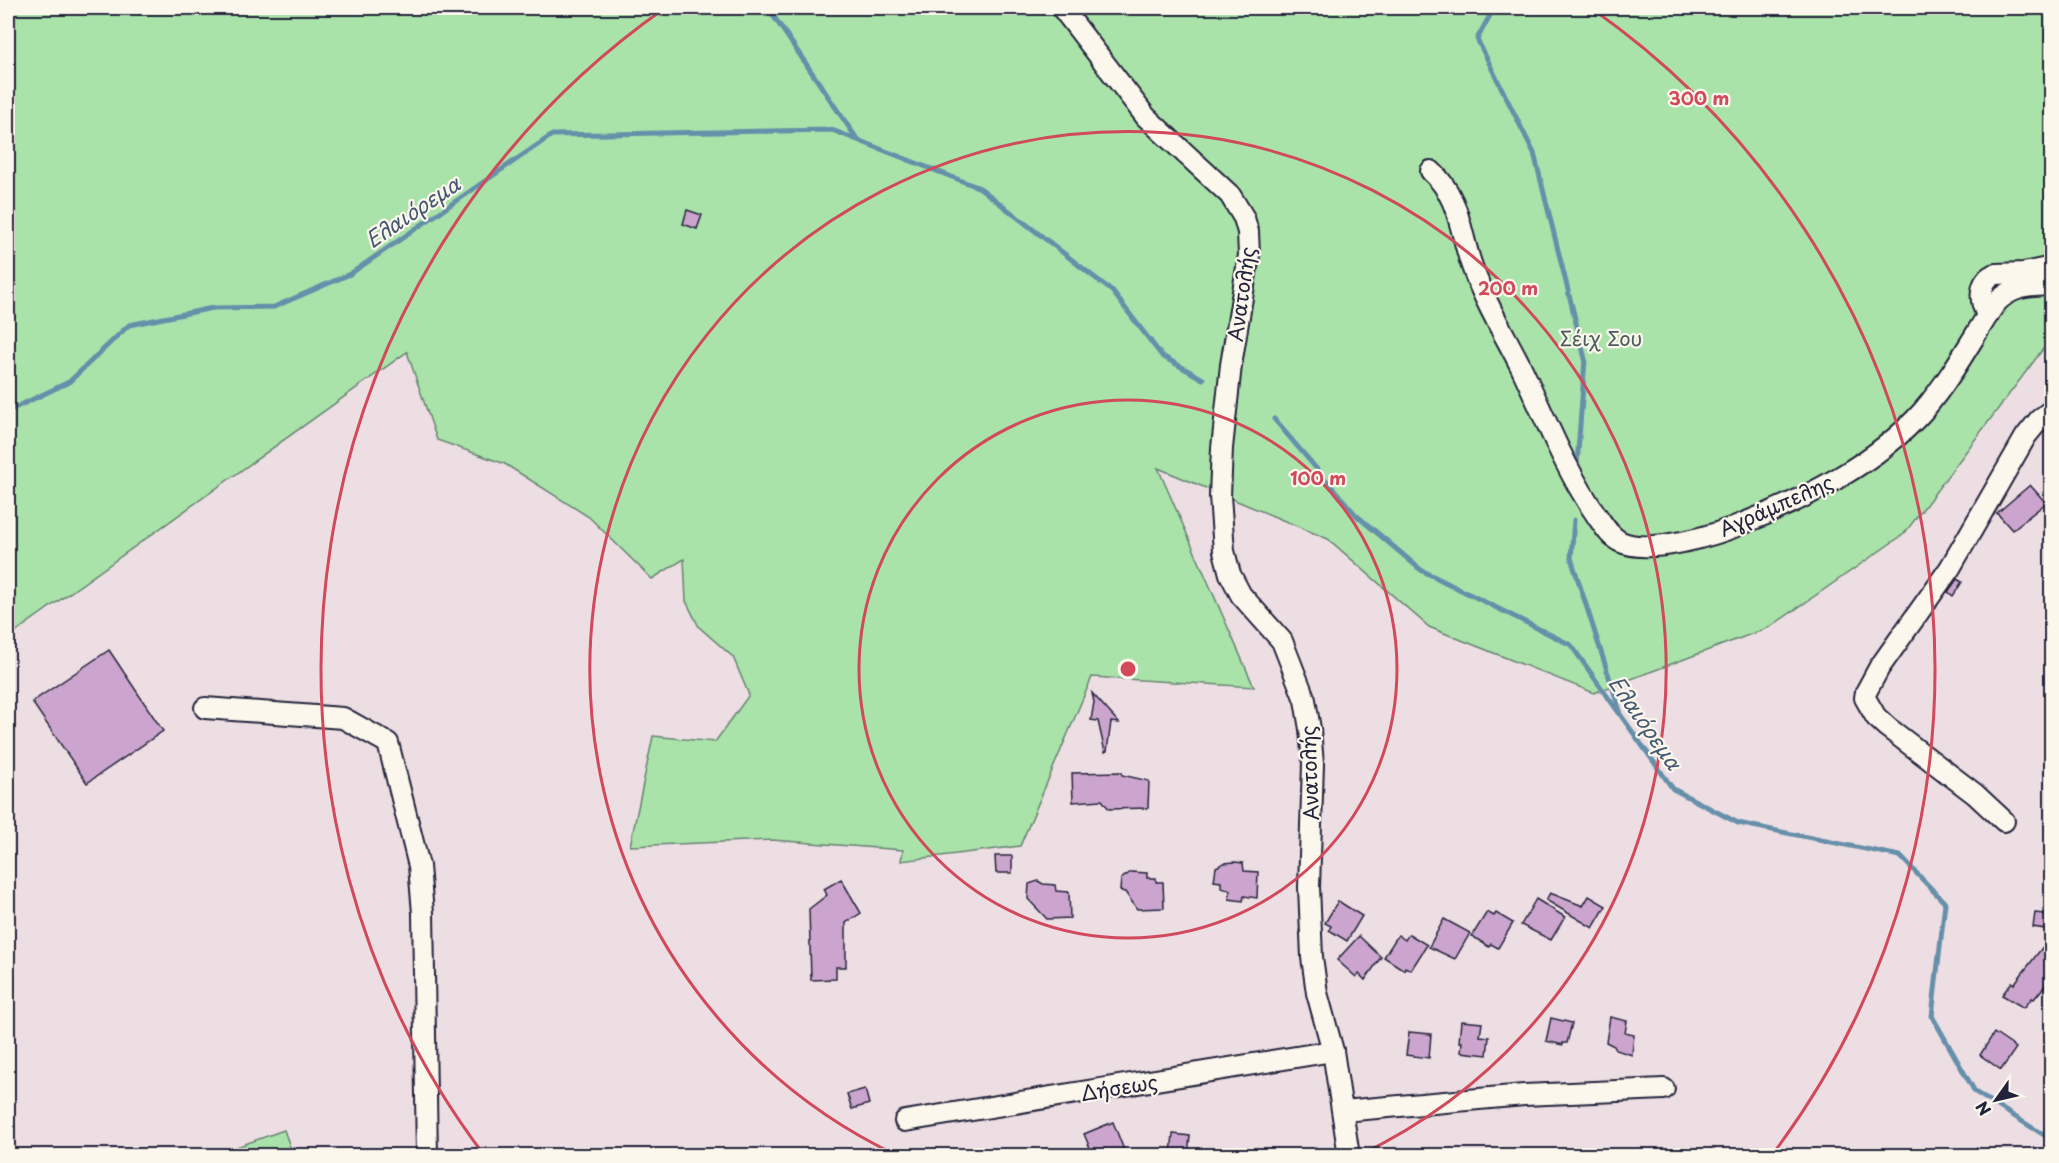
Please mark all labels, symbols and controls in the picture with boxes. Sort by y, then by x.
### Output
text: 300 m [1669,84,1729,111]
water label: Ελαιόρεμα [358,167,467,255]
street label: Ανατολής [1220,245,1262,343]
text: 200 m [1478,274,1538,301]
park label: Σέιχ Σου [1560,323,1642,353]
text: 100 m [1290,464,1346,491]
street label: Αγράμπελης [1714,466,1838,544]
centre of rings [1118,659,1138,679]
water label: Ελαιόρεμα [1602,668,1691,777]
street label: Ανατολής [1292,725,1326,821]
street label: Δήσεως [1078,1066,1160,1108]
north arrow [1966,1070,2026,1130]
text: N [1969,1097,1996,1121]

